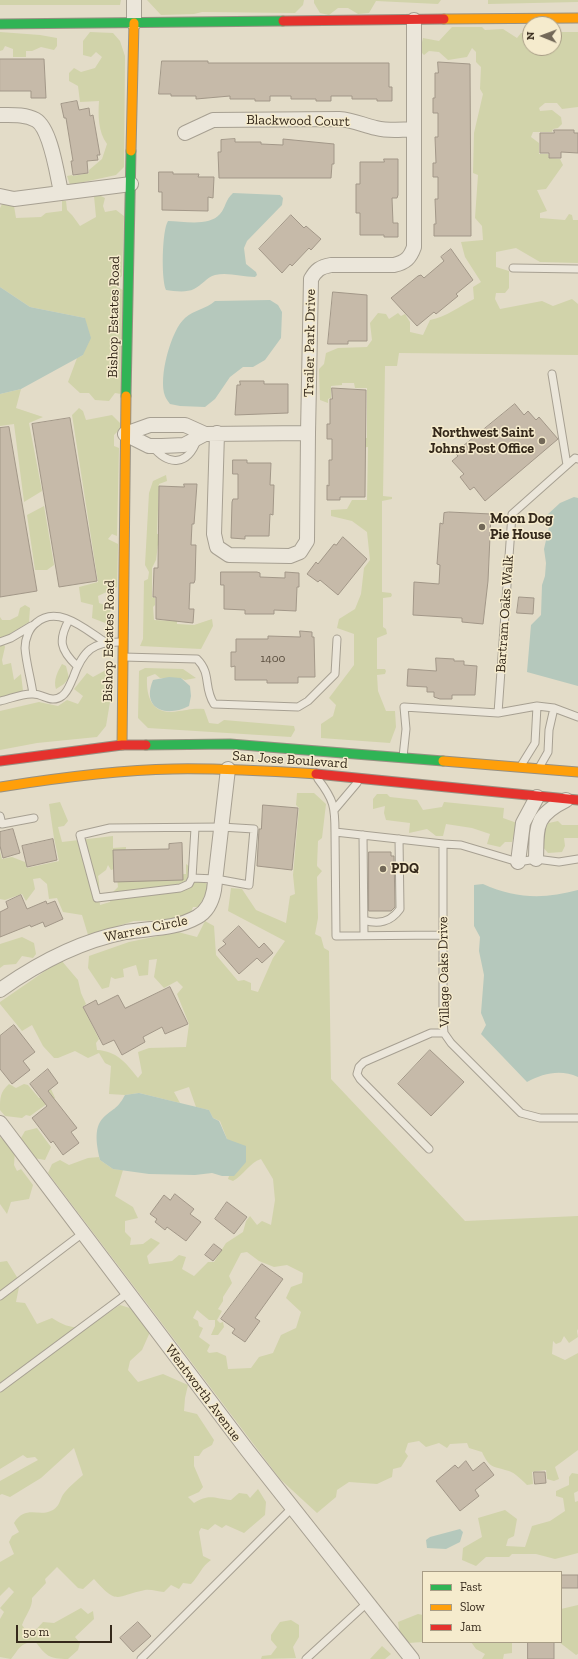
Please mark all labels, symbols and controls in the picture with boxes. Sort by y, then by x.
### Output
north arrow [522,16,562,56]
text: N [524,31,537,40]
street label: Blackwood Court [246,112,350,130]
street label: Bishop Estates Road [105,256,123,378]
street label: Trailer Park Drive [301,289,319,397]
place label: Northwest Saint Johns Post Office [429,425,534,458]
marker: Northwest Saint Johns Post Office [537,436,547,446]
place label: Moon Dog Pie House [490,511,553,544]
marker: Moon Dog Pie House [477,522,487,532]
street label: Bartram Oaks Walk [493,555,517,673]
street label: Bishop Estates Road [100,580,118,702]
house number: 1400 [261,652,285,666]
street label: San Jose Boulevard [232,748,348,772]
place label: PDQ [391,861,419,877]
marker: PDQ [378,864,388,874]
street label: Warren Circle [103,912,189,946]
street label: Village Oaks Drive [435,916,453,1028]
street label: Wentworth Avenue [161,1341,245,1445]
legend [422,1571,562,1643]
text: Fast [460,1580,482,1594]
text: Slow [460,1600,485,1614]
scale bar [18,1617,114,1643]
text: Jam [460,1620,481,1634]
text: 50 m [23,1625,49,1639]

